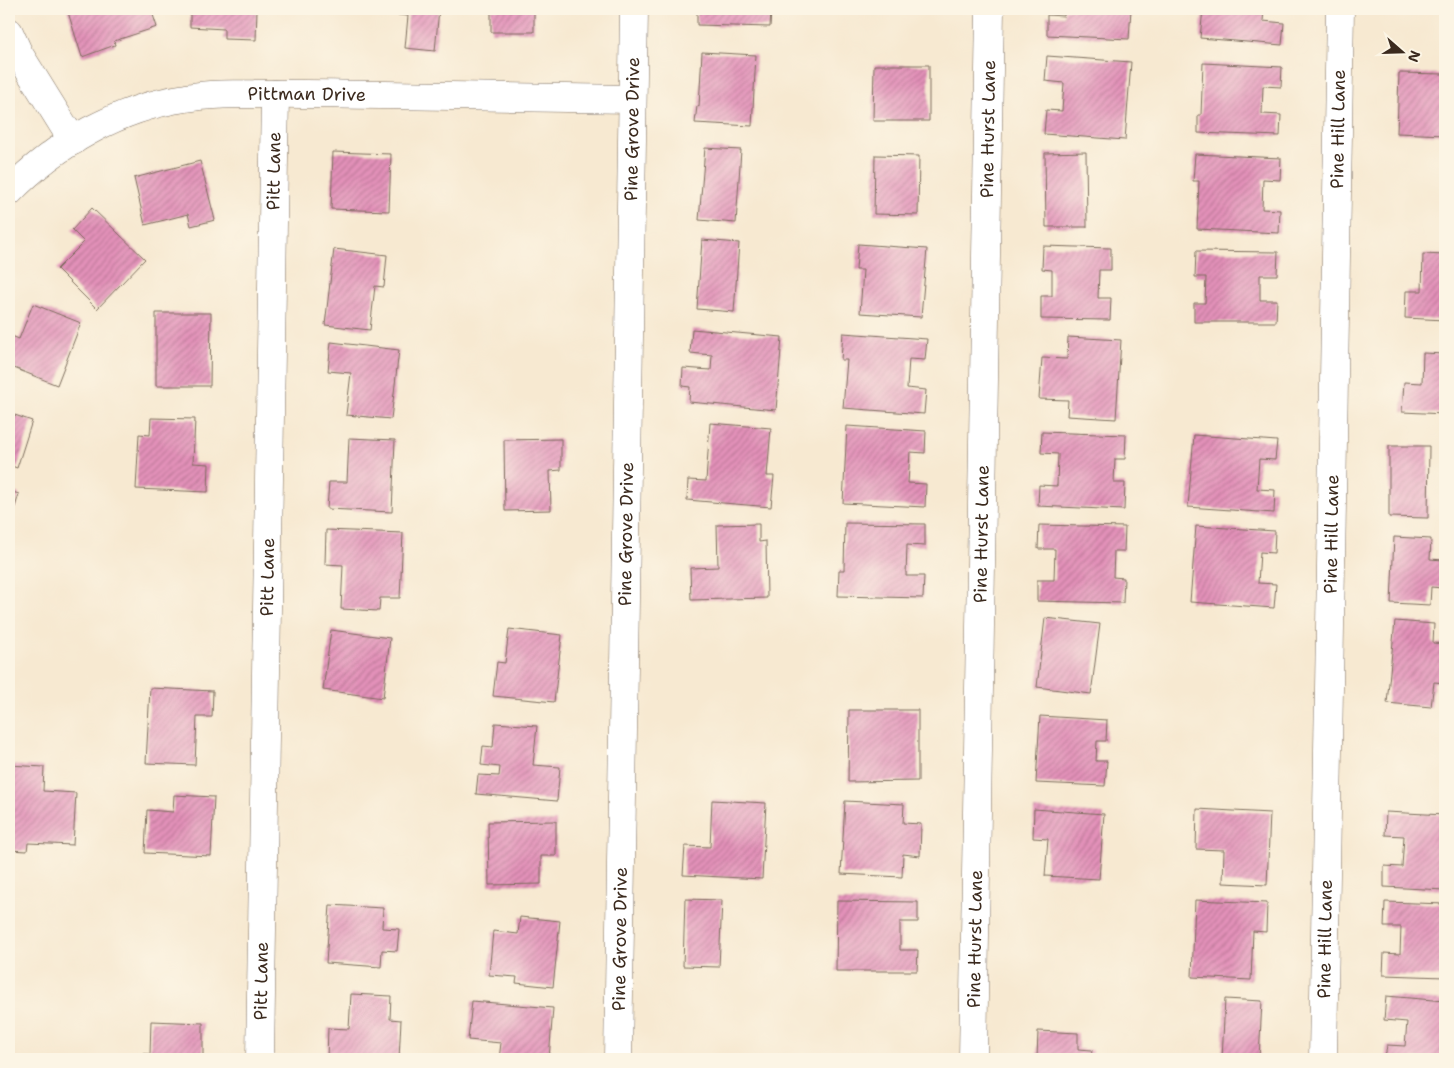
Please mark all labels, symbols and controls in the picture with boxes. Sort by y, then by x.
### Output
north arrow [1376,28,1426,78]
text: N [1404,48,1425,65]
street label: Pine Grove Drive [619,57,645,201]
street label: Pine Hurst Lane [975,60,1001,198]
street label: Pine Hill Lane [1325,69,1351,189]
street label: Pittman Drive [248,82,366,107]
street label: Pitt Lane [261,132,286,211]
street label: Pine Grove Drive [613,462,639,606]
street label: Pine Hurst Lane [968,465,995,603]
street label: Pine Hill Lane [1319,474,1344,594]
street label: Pitt Lane [255,537,280,617]
street label: Pine Grove Drive [607,867,633,1011]
street label: Pine Hurst Lane [962,870,988,1008]
street label: Pine Hill Lane [1312,879,1338,999]
street label: Pitt Lane [249,941,274,1021]

